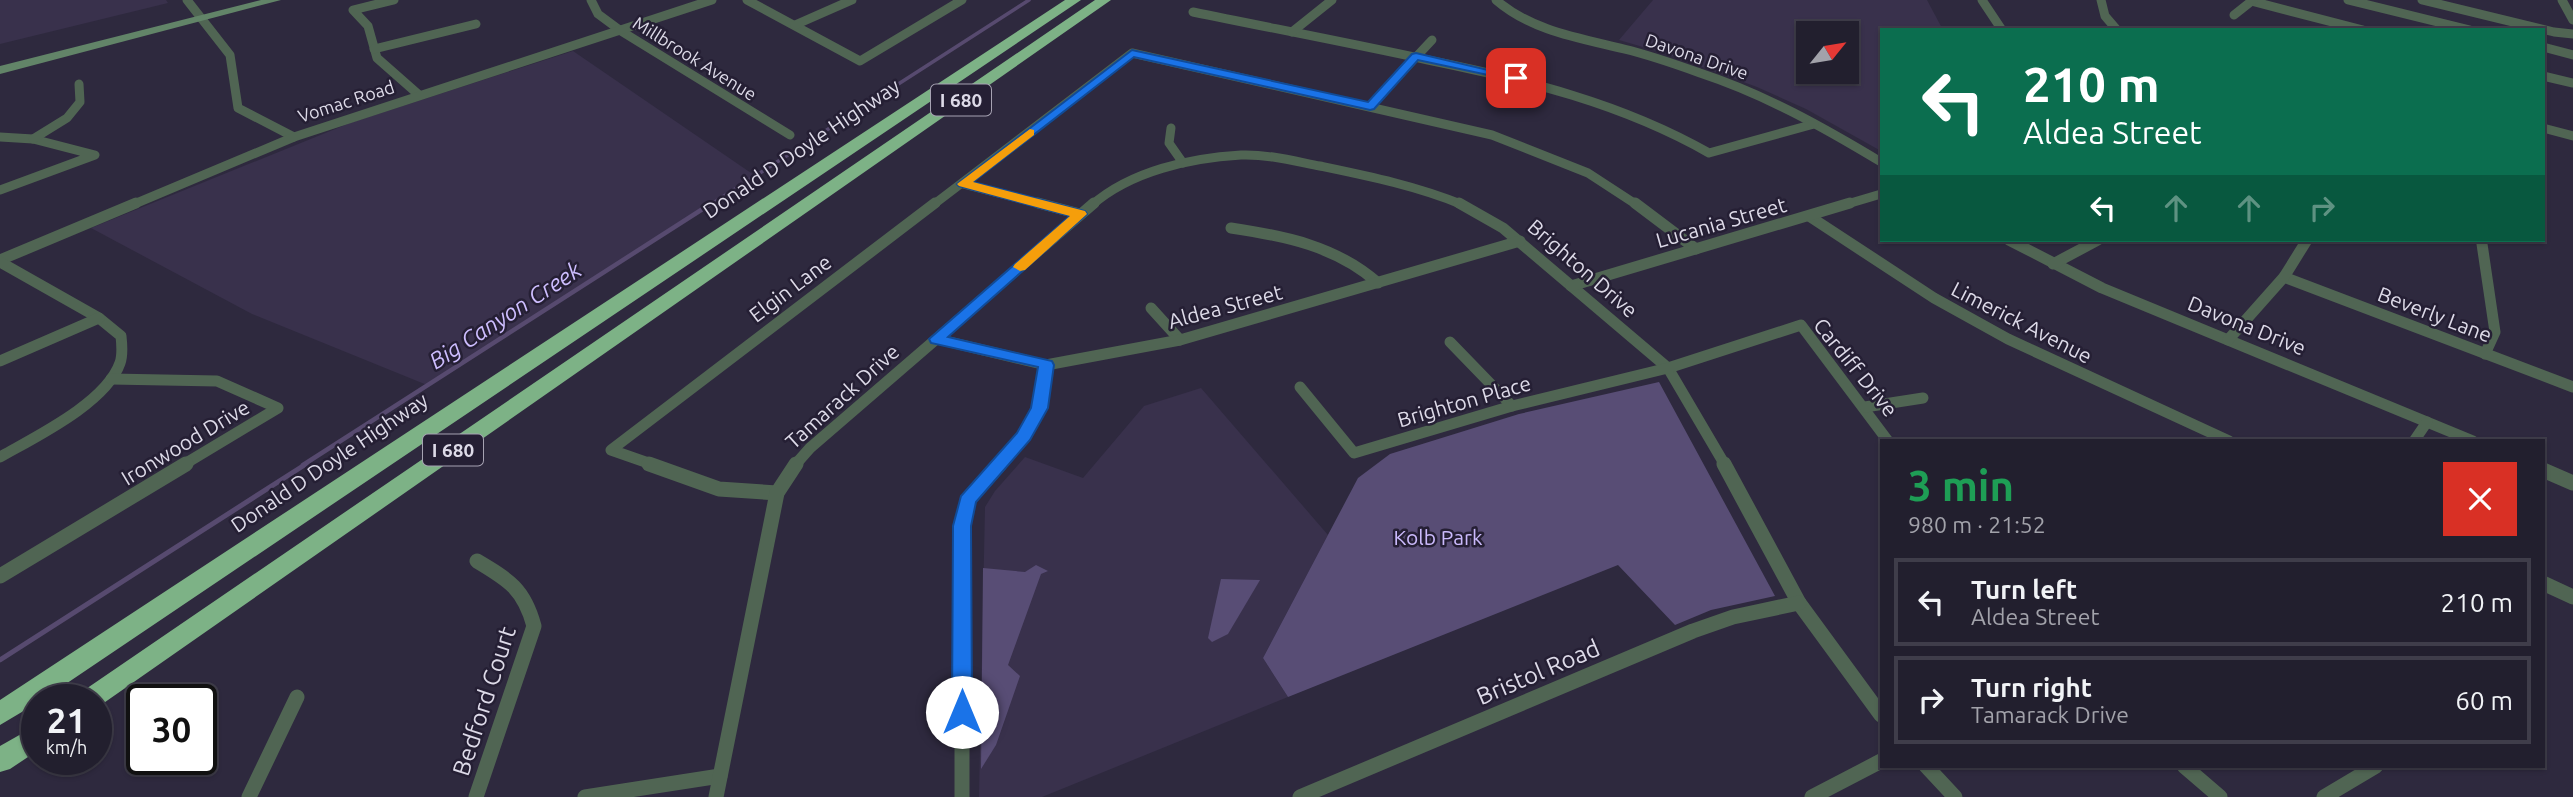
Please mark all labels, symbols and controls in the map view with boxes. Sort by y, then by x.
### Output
street label: Millbrook Avenue [630,12,760,104]
north arrow [1796,21,1858,84]
map controls [1796,21,1859,84]
street label: Davona Drive [1643,29,1751,83]
pin [1486,48,1546,108]
icon: left [1908,56,1999,147]
text: 210 m [2023,56,2160,111]
icon: arrive [1497,59,1535,97]
street label: Donald D Doyle Highway [698,73,904,223]
street label: Vomac Road [295,76,397,126]
road number: I 680 [931,85,991,116]
text: Aldea Street [2023,114,2202,150]
icon: left [2084,189,2122,227]
icon: ahead [2157,189,2195,227]
icon: ahead [2230,189,2268,227]
icon: right [2303,189,2341,227]
street label: Lucania Street [1653,192,1789,252]
street label: Brighton Drive [1523,214,1643,322]
street label: Elgin Lane [744,249,836,327]
water label: Big Canyon Creek [424,256,586,373]
street label: Limerick Avenue [1948,276,2096,368]
street label: Aldea Street [1165,279,1285,333]
street label: Beverly Lane [2375,281,2495,347]
street label: Davona Drive [2184,290,2310,360]
street label: Cardiff Drive [1809,313,1903,421]
street label: Tamarack Drive [780,339,904,453]
street label: Brighton Place [1394,370,1534,432]
street label: Donald D Doyle Highway [226,387,432,537]
street label: Ironwood Drive [117,394,253,490]
road number: I 680 [423,435,483,466]
text: 3 min [1908,462,2014,509]
button: close [2443,462,2517,536]
text: 980 m · 21:52 [1908,512,2046,537]
park label: Kolb Park [1393,525,1483,549]
text: Turn left [1971,575,2077,604]
icon: left [1912,583,1950,621]
text: 210 m [2441,588,2513,617]
text: Aldea Street [1971,604,2099,629]
street label: Bedford Court [447,622,521,779]
street label: Bristol Road [1472,634,1604,710]
text: Turn right [1971,673,2092,702]
position arrow [925,675,999,749]
icon: right [1912,681,1950,719]
speed limit sign: 30 [126,684,217,775]
text: 60 m [2455,686,2513,715]
text: 21 [47,700,86,740]
text: Tamarack Drive [1971,702,2129,727]
text: km/h [46,737,87,757]

